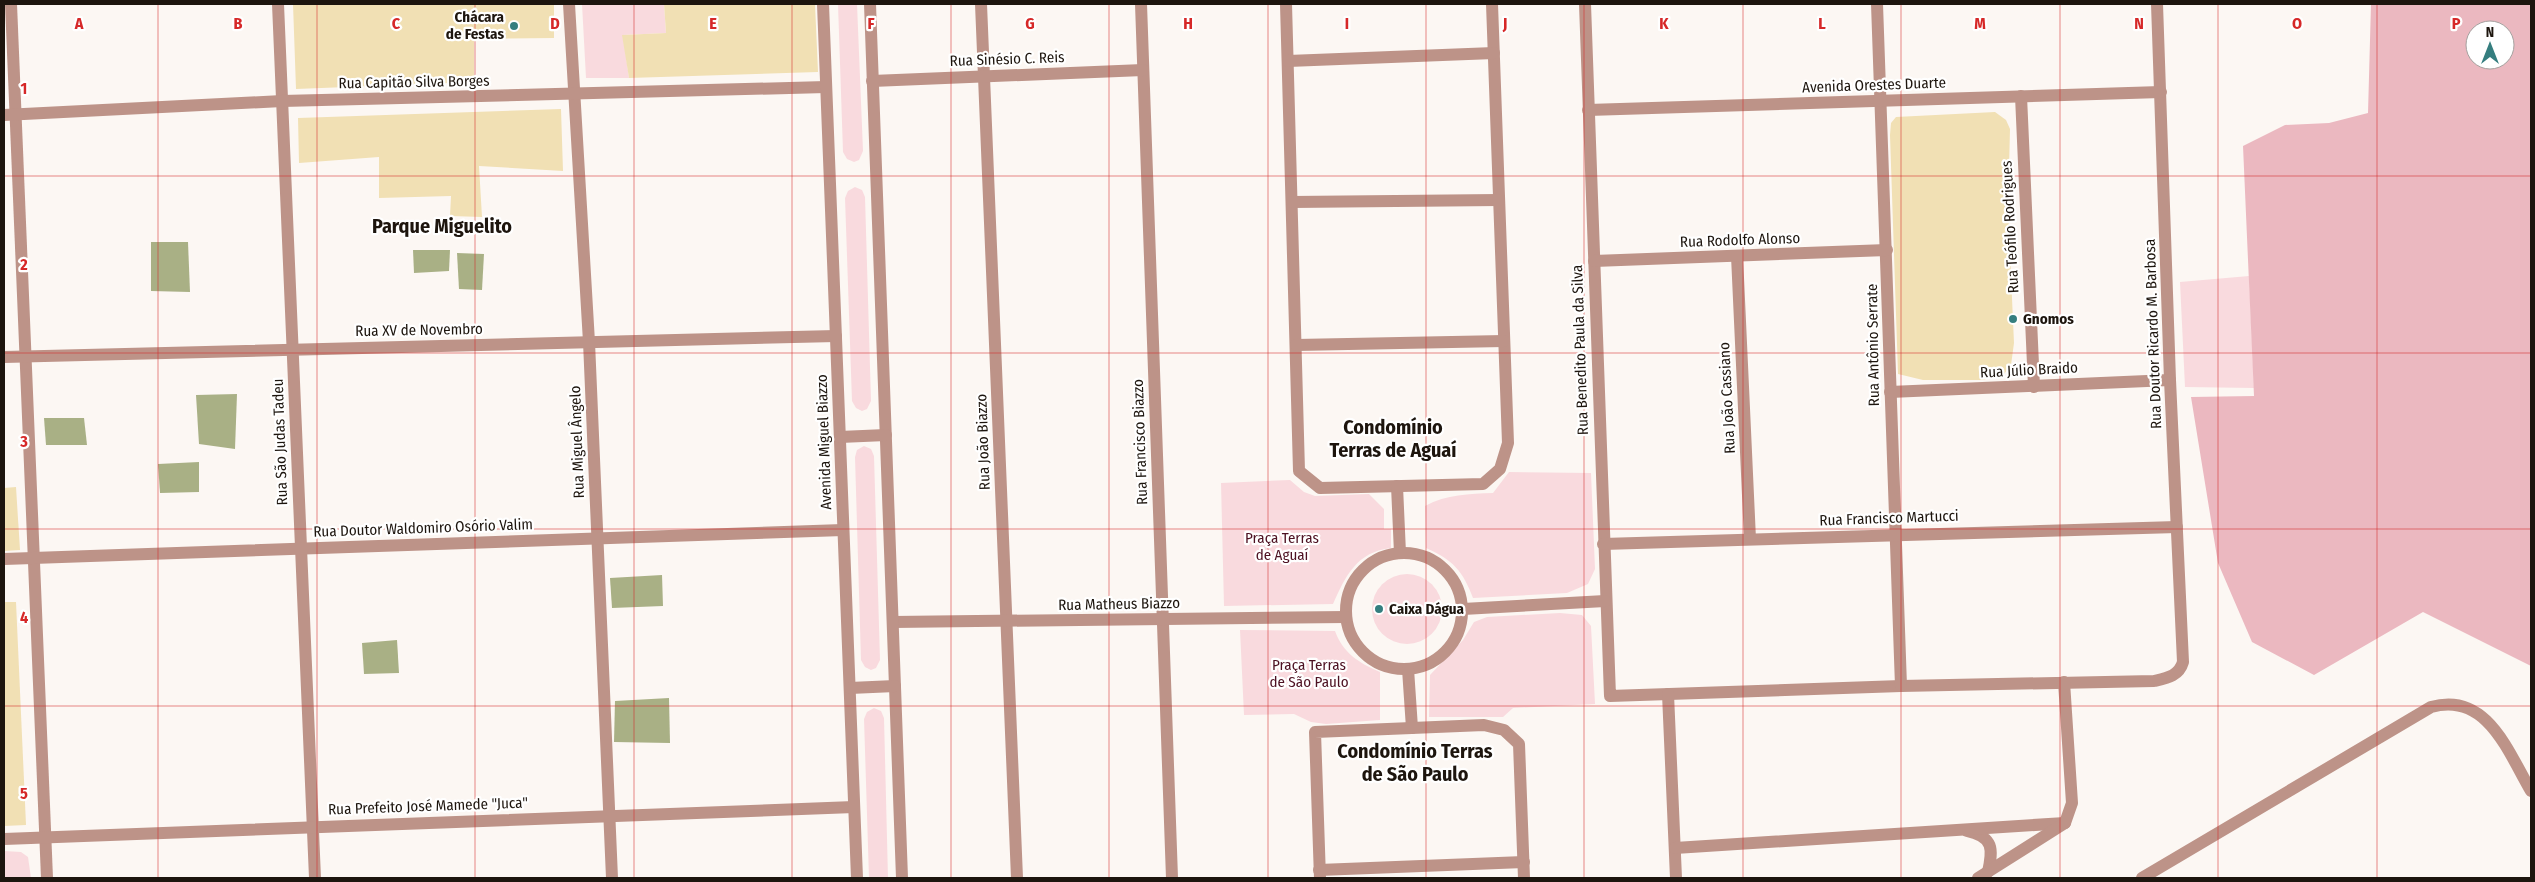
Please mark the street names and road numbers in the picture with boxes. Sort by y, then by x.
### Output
street label: Rua Sinésio C. Reis [949,48,1065,70]
street label: Rua Capitão Silva Borges [338,72,490,92]
street label: Avenida Orestes Duarte [1802,73,1946,97]
street label: Rua Teófilo Rodrigues [1998,160,2022,294]
street label: Rua Rodolfo Alonso [1680,229,1801,251]
street label: Rua Doutor Ricardo M. Barbosa [2141,239,2165,429]
street label: Rua Benedito Paula da Silva [1568,264,1592,436]
street label: Rua Antônio Serrate [1863,284,1883,406]
street label: Rua XV de Novembro [355,320,483,340]
street label: Rua João Cassiano [1715,342,1739,454]
street label: Rua Júlio Braido [1980,358,2079,382]
street label: Avenida Miguel Biazzo [813,374,835,510]
street label: Rua São Judas Tadeu [269,378,291,506]
street label: Rua Francisco Biazzo [1129,379,1151,505]
street label: Rua Miguel Ângelo [566,385,588,499]
street label: Rua João Biazzo [972,393,994,491]
street label: Rua Francisco Martucci [1819,507,1959,529]
street label: Rua Doutor Waldomiro Osório Valim [313,515,533,541]
street label: Rua Matheus Biazzo [1058,594,1180,614]
street label: Rua Prefeito José Mamede "Juca" [328,794,528,818]

